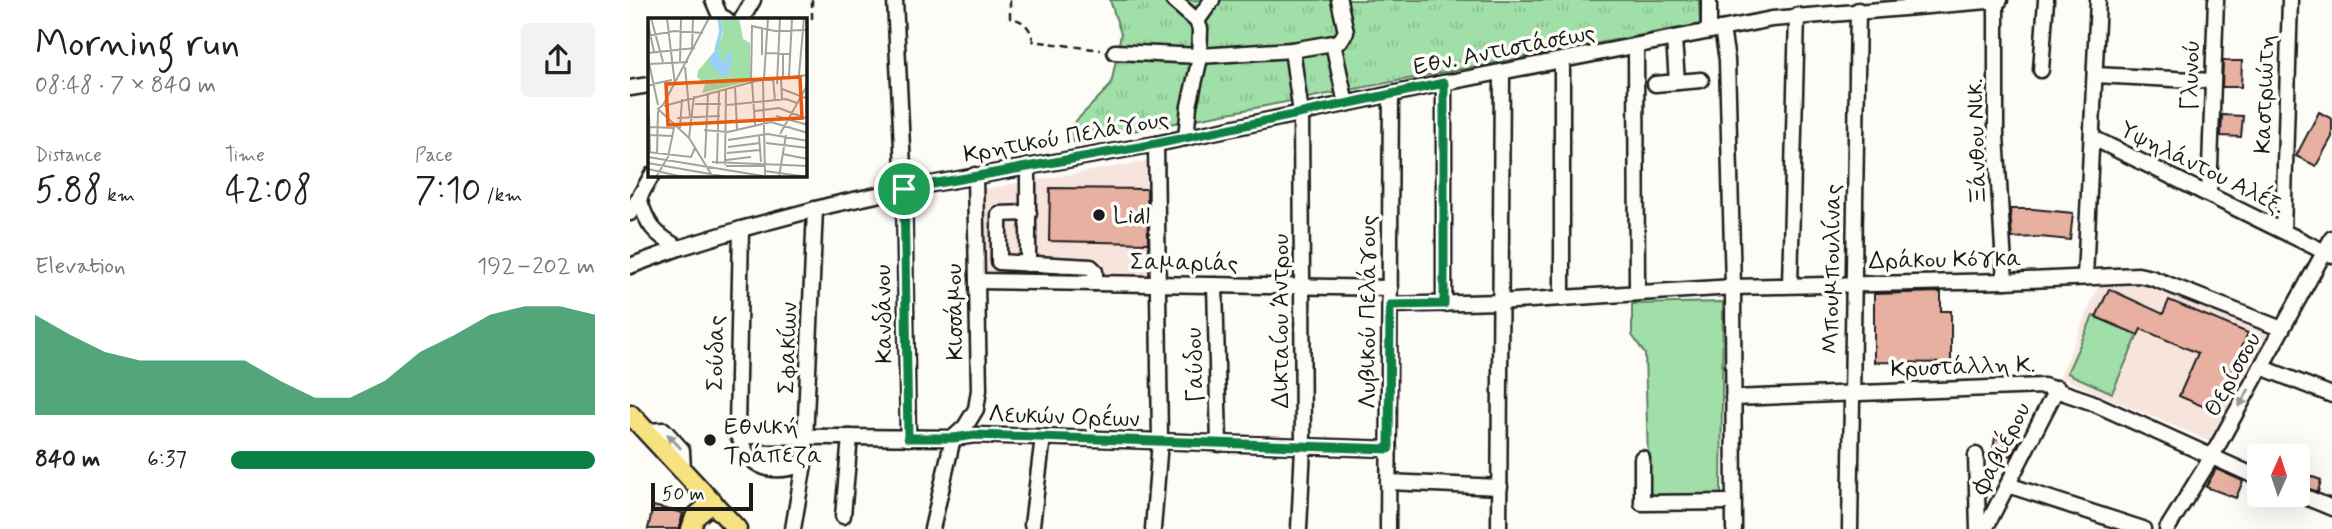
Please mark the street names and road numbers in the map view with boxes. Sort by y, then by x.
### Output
street label: Εθν. Αντιστάσεως [1411,18,1598,83]
street label: Καστριώτη [2248,34,2283,154]
street label: Γλυνού [2175,39,2208,111]
street label: Ξάνθου Νικ. [1960,78,1995,206]
street label: Κρητικού Πελάγους [961,104,1171,171]
street label: Υψηλάντου Αλέξ. [2114,114,2291,222]
street label: Μπουμπουλίνας [1816,184,1849,354]
street label: Λυβικού Πελάγους [1353,215,1384,409]
street label: Δικταίου Άντρου [1266,234,1297,408]
street label: Δράκου Κόγκα [1868,244,2022,277]
street label: Σαμαριάς [1129,247,1238,280]
street label: Κισσάμου [939,263,972,361]
street label: Κανδάνου [868,264,901,364]
street label: Σφακίων [771,302,806,395]
street label: Σούδας [700,315,733,391]
street label: Γαύδου [1179,327,1212,403]
street label: Θερίσσου [2197,327,2269,423]
street label: Κρυστάλλη Κ. [1890,349,2036,386]
street label: Φαβιέρου [1965,397,2039,501]
street label: Λευκών Ορέων [988,398,1140,436]

